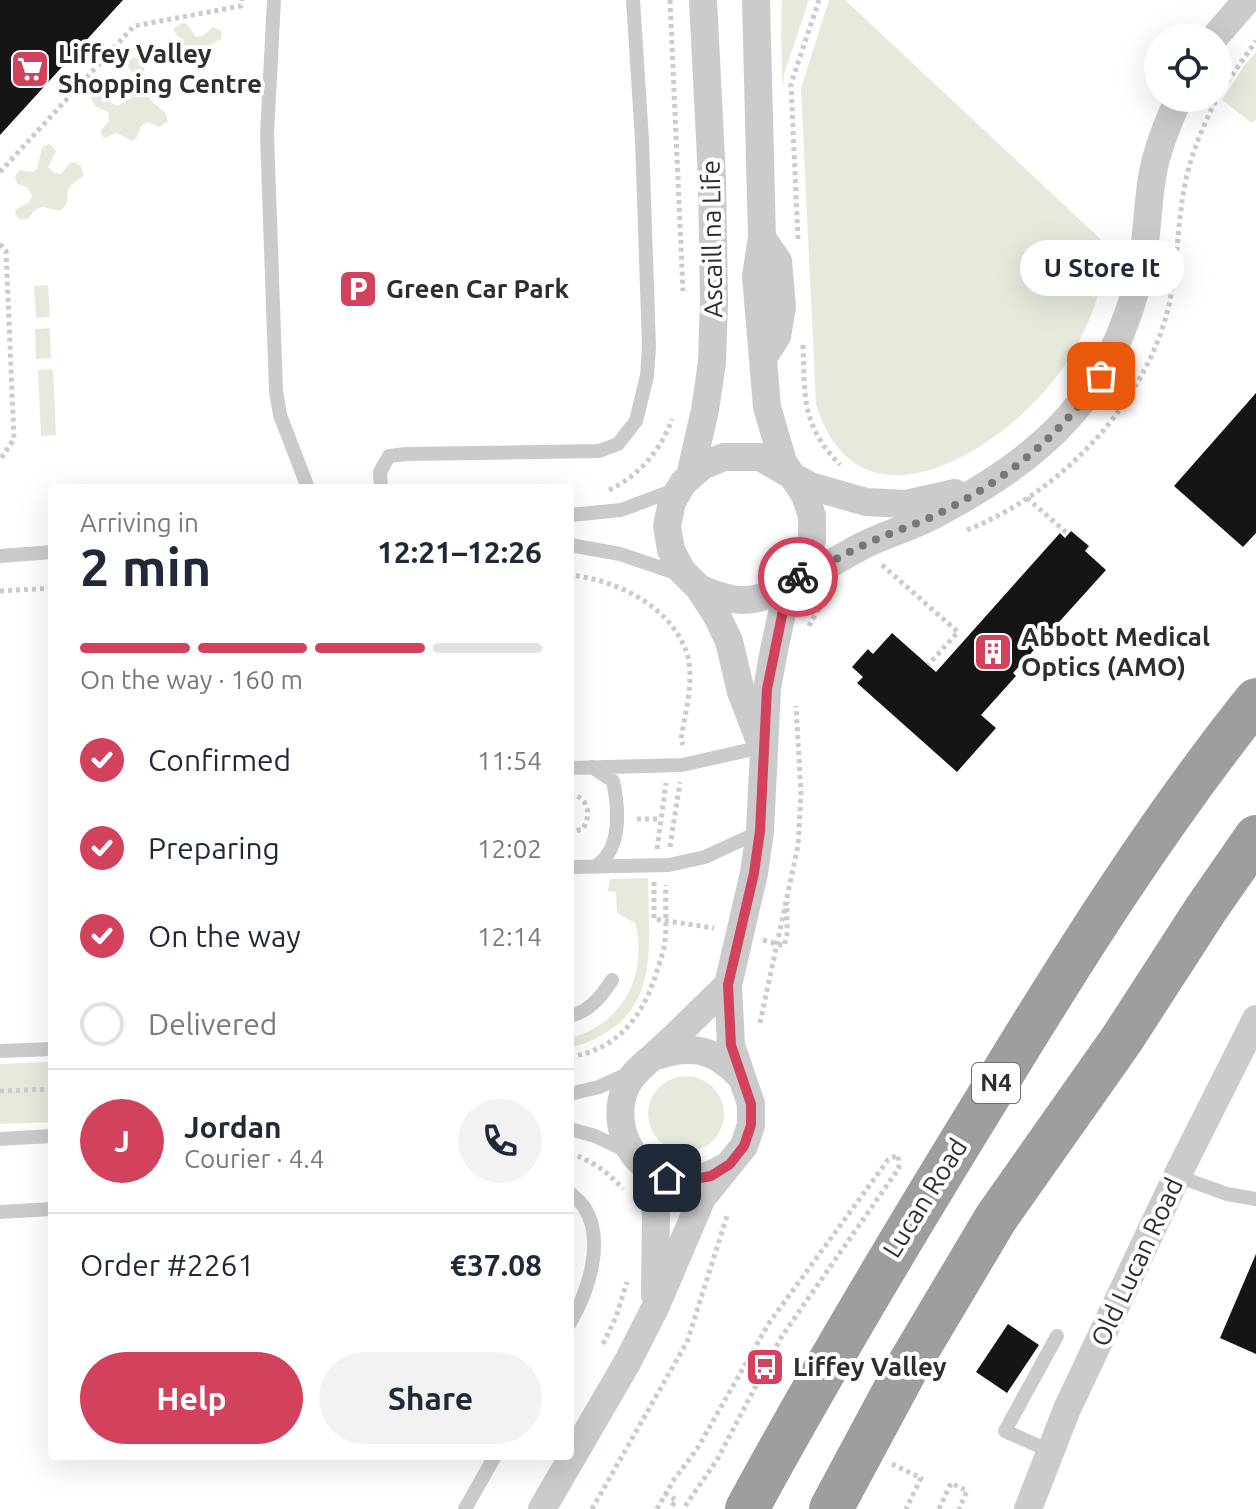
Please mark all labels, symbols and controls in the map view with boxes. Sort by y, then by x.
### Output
map controls [1144,24,1232,112]
button: locate [1144,24,1232,112]
place label: Liffey Valley Shopping Centre [58,39,262,98]
supermarket icon: Liffey Valley Shopping Centre [9,48,51,90]
street label: Ascaill na Life [696,160,727,318]
callout: U Store It [1019,240,1183,296]
text: U Store It [1044,253,1160,282]
parking icon: Green Car Park [337,268,379,310]
place label: Green Car Park [386,274,569,303]
pin [1067,342,1135,410]
icon: bag [1079,354,1123,398]
text: Arriving in [80,508,199,537]
text: 12:21–12:26 [377,535,542,569]
courier [758,537,838,617]
text: 2 min [80,538,211,596]
icon: bike [776,555,820,599]
place label: Abbott Medical Optics (AMO) [1021,622,1210,681]
building icon: Abbott Medical Optics (AMO) [972,631,1014,673]
text: On the way · 160 m [80,665,303,694]
icon: check [80,738,124,782]
text: Confirmed [148,743,291,777]
text: 11:54 [477,746,542,775]
icon: check [80,826,124,870]
text: Preparing [148,831,280,865]
text: 12:02 [477,834,542,863]
icon: check [80,914,124,958]
text: On the way [148,919,301,953]
text: 12:14 [477,922,542,951]
text: Delivered [148,1007,277,1041]
road number: N4 [972,1063,1020,1103]
button: phone [458,1099,542,1183]
text: Jordan [184,1110,282,1144]
text: J [114,1124,130,1158]
street label: Lucan Road [877,1133,972,1262]
text: Courier · 4.4 [184,1144,324,1173]
pin [633,1144,701,1212]
icon: home [645,1156,689,1200]
street label: Old Lucan Road [1085,1173,1188,1351]
text: Order #2261 [80,1248,254,1282]
text: €37.08 [450,1248,542,1282]
bus stop icon: Liffey Valley [744,1346,786,1388]
button: Help [80,1352,303,1444]
button: Share [319,1352,542,1444]
place label: Liffey Valley [793,1352,947,1381]

